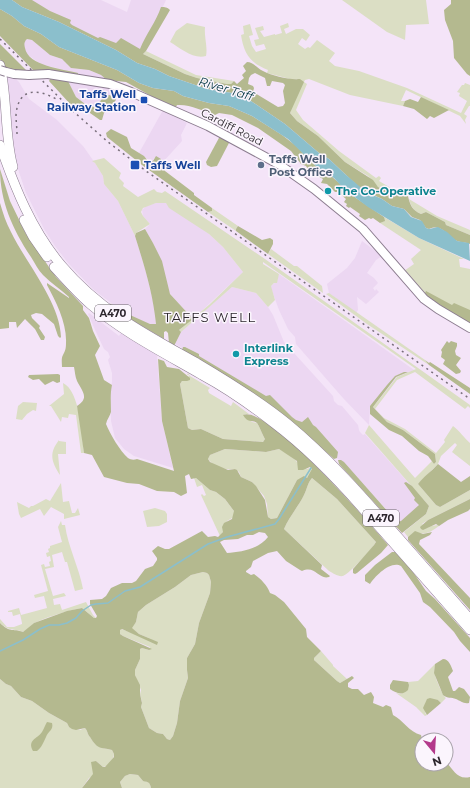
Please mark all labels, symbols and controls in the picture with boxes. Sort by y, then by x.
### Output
water label: River Taff [197,73,257,104]
place label: Taffs Well Railway Station [47,87,136,114]
marker: Taffs Well Railway Station [139,95,149,105]
street label: Cardiff Road [199,105,265,149]
place label: Taffs Well Post Office [269,152,332,179]
place label: Taffs Well [144,158,201,172]
marker: Taffs Well [129,159,141,171]
marker: Taffs Well Post Office [256,160,266,170]
place label: The Co-Operative [336,184,436,198]
marker: The Co-Operative [323,186,333,196]
road number: A470 [95,305,131,321]
district label: TAFFS WELL [164,309,256,325]
place label: Interlink Express [244,341,294,368]
marker: Interlink Express [231,349,241,359]
road number: A470 [363,510,399,526]
north arrow [414,732,454,772]
text: N [431,753,443,770]

